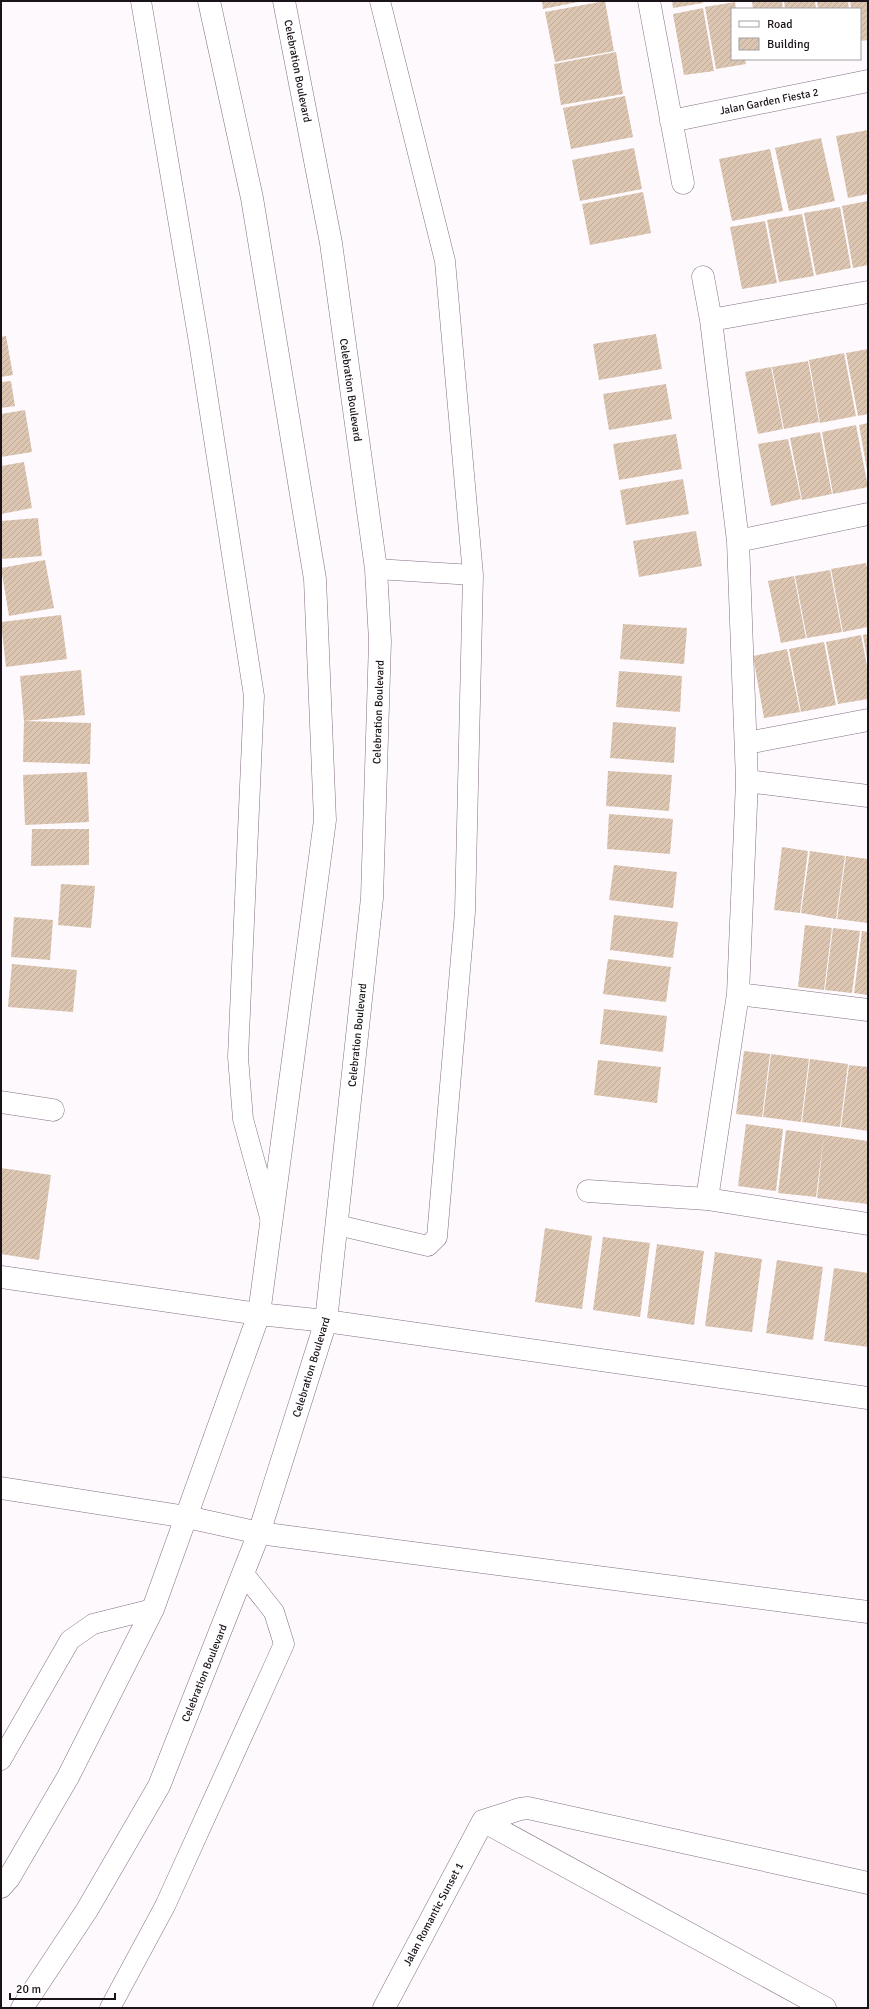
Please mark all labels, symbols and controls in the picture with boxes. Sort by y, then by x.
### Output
legend [731,8,861,60]
text: Road [767,17,793,32]
street label: Celebration Boulevard [281,19,314,124]
text: Building [767,37,810,52]
street label: Jalan Garden Fiesta 2 [718,85,820,117]
street label: Celebration Boulevard [337,338,364,443]
street label: Celebration Boulevard [370,660,387,764]
street label: Celebration Boulevard [346,982,369,1088]
street label: Celebration Boulevard [290,1315,333,1419]
street label: Celebration Boulevard [179,1622,230,1724]
street label: Jalan Romantic Sunset 1 [401,1860,466,1968]
scale bar [10,1975,115,2001]
text: 20 m [16,1982,41,1997]

